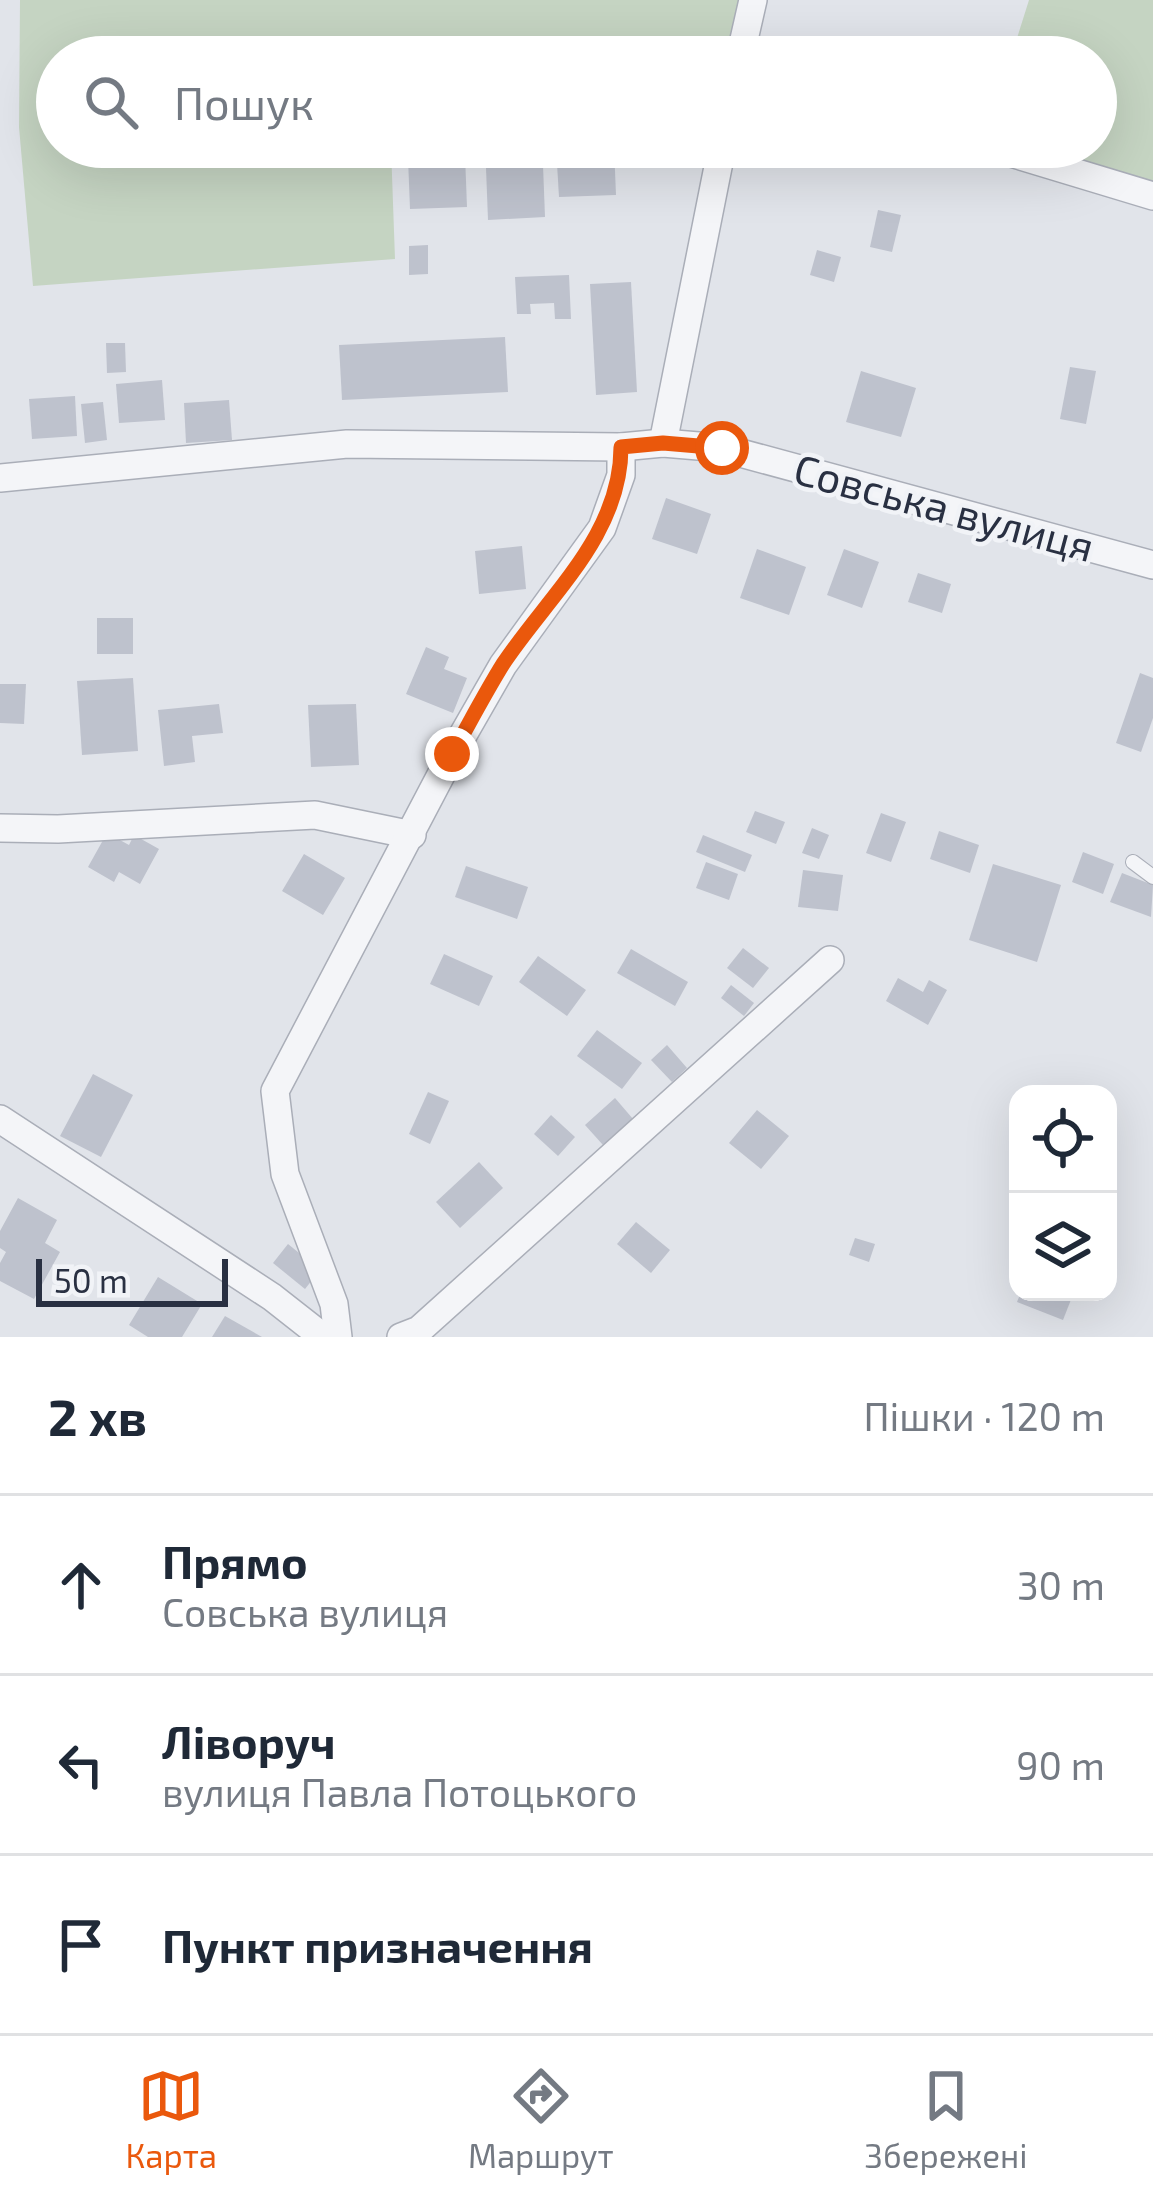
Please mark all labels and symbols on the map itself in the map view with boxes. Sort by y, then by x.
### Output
route start [695,421,749,475]
street label: Совська вулиця [789,442,1100,571]
route end [425,727,479,781]
scale bar [36,1253,228,1306]

